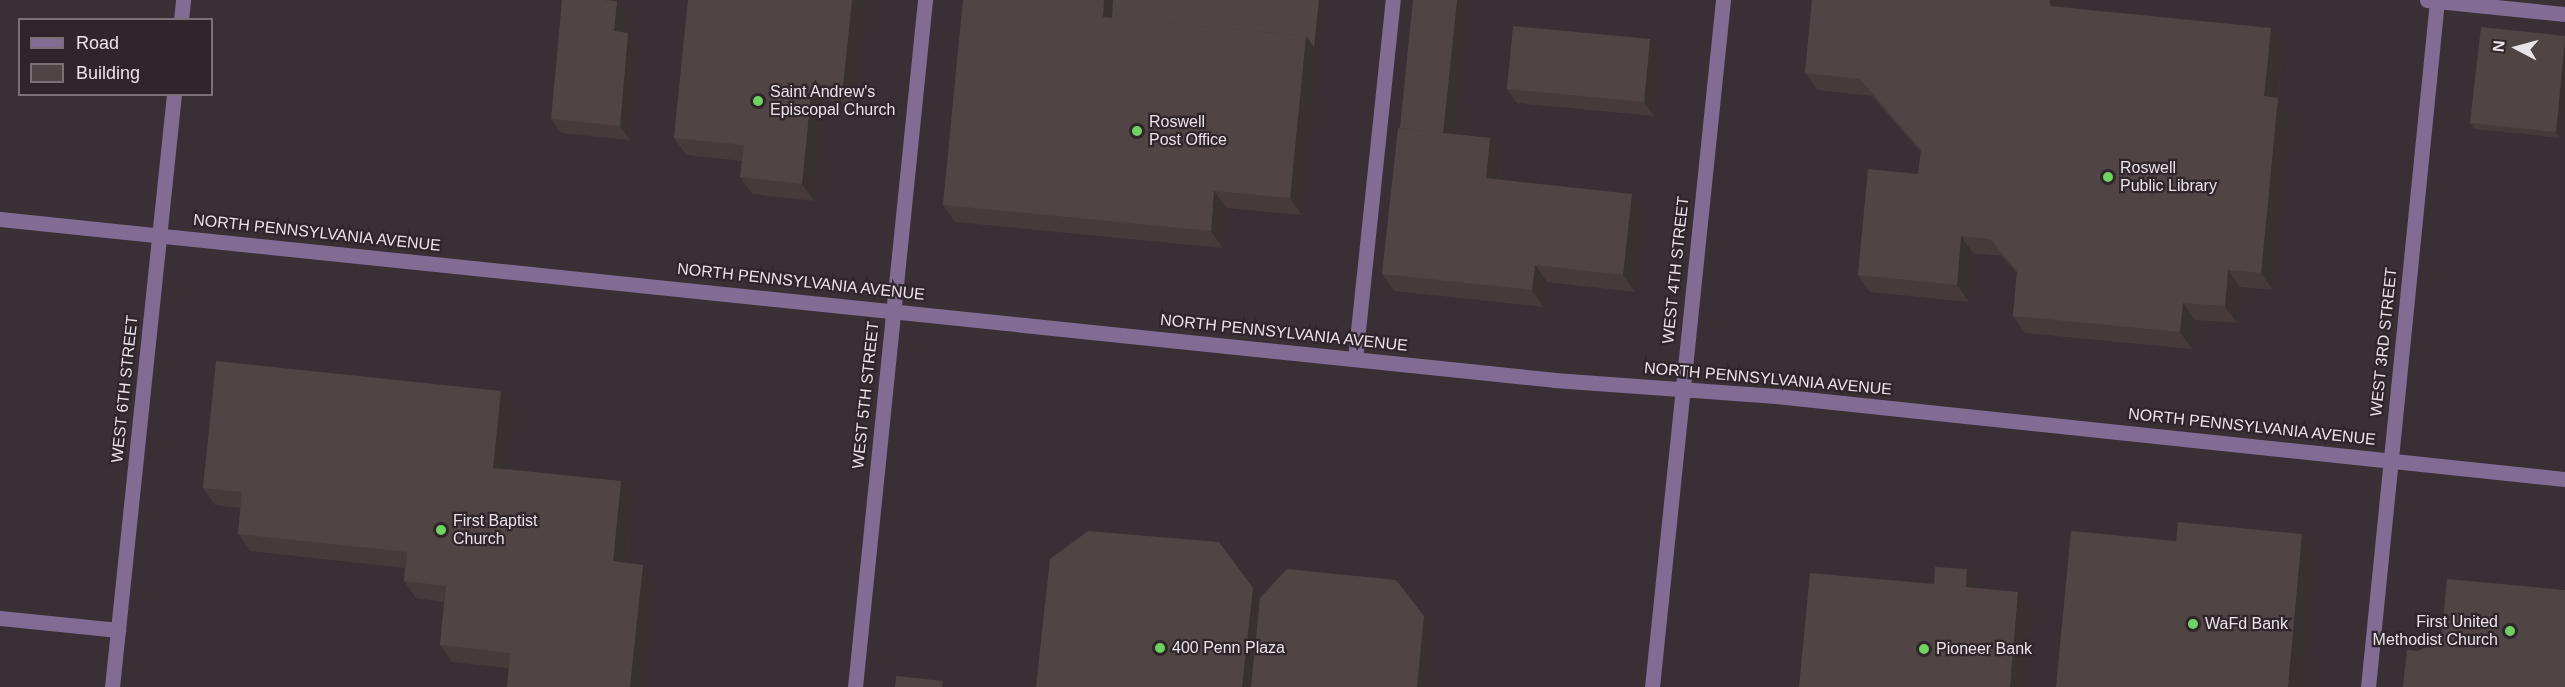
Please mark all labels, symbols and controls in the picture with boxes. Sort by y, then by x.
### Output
legend [18,18,213,96]
north arrow [2487,18,2547,78]
text: Road [76,33,119,53]
text: N [2490,39,2508,53]
text: Building [76,63,140,83]
place label: Saint Andrew's Episcopal Church [770,82,895,120]
marker: Saint Andrew's Episcopal Church [751,94,765,108]
place label: Roswell Post Office [1149,112,1227,150]
marker: Roswell Post Office [1130,124,1144,138]
place label: Roswell Public Library [2120,158,2217,196]
marker: Roswell Public Library [2101,170,2115,184]
street label: WEST 4TH STREET [1659,195,1693,345]
street label: NORTH PENNSYLVANIA AVENUE [191,210,443,256]
street label: NORTH PENNSYLVANIA AVENUE [675,259,927,305]
street label: WEST 3RD STREET [2367,266,2401,418]
street label: NORTH PENNSYLVANIA AVENUE [1158,310,1410,356]
street label: WEST 6TH STREET [108,314,142,464]
street label: WEST 5TH STREET [849,320,883,470]
street label: NORTH PENNSYLVANIA AVENUE [1642,359,1894,399]
street label: NORTH PENNSYLVANIA AVENUE [2126,404,2378,450]
place label: First Baptist Church [453,511,537,549]
marker: First Baptist Church [434,523,448,537]
place label: First United Methodist Church [2373,612,2498,650]
place label: WaFd Bank [2205,614,2288,634]
marker: WaFd Bank [2186,617,2200,631]
marker: First United Methodist Church [2503,624,2517,638]
place label: 400 Penn Plaza [1172,638,1285,658]
place label: Pioneer Bank [1936,639,2032,659]
marker: 400 Penn Plaza [1153,641,1167,655]
marker: Pioneer Bank [1917,642,1931,656]

